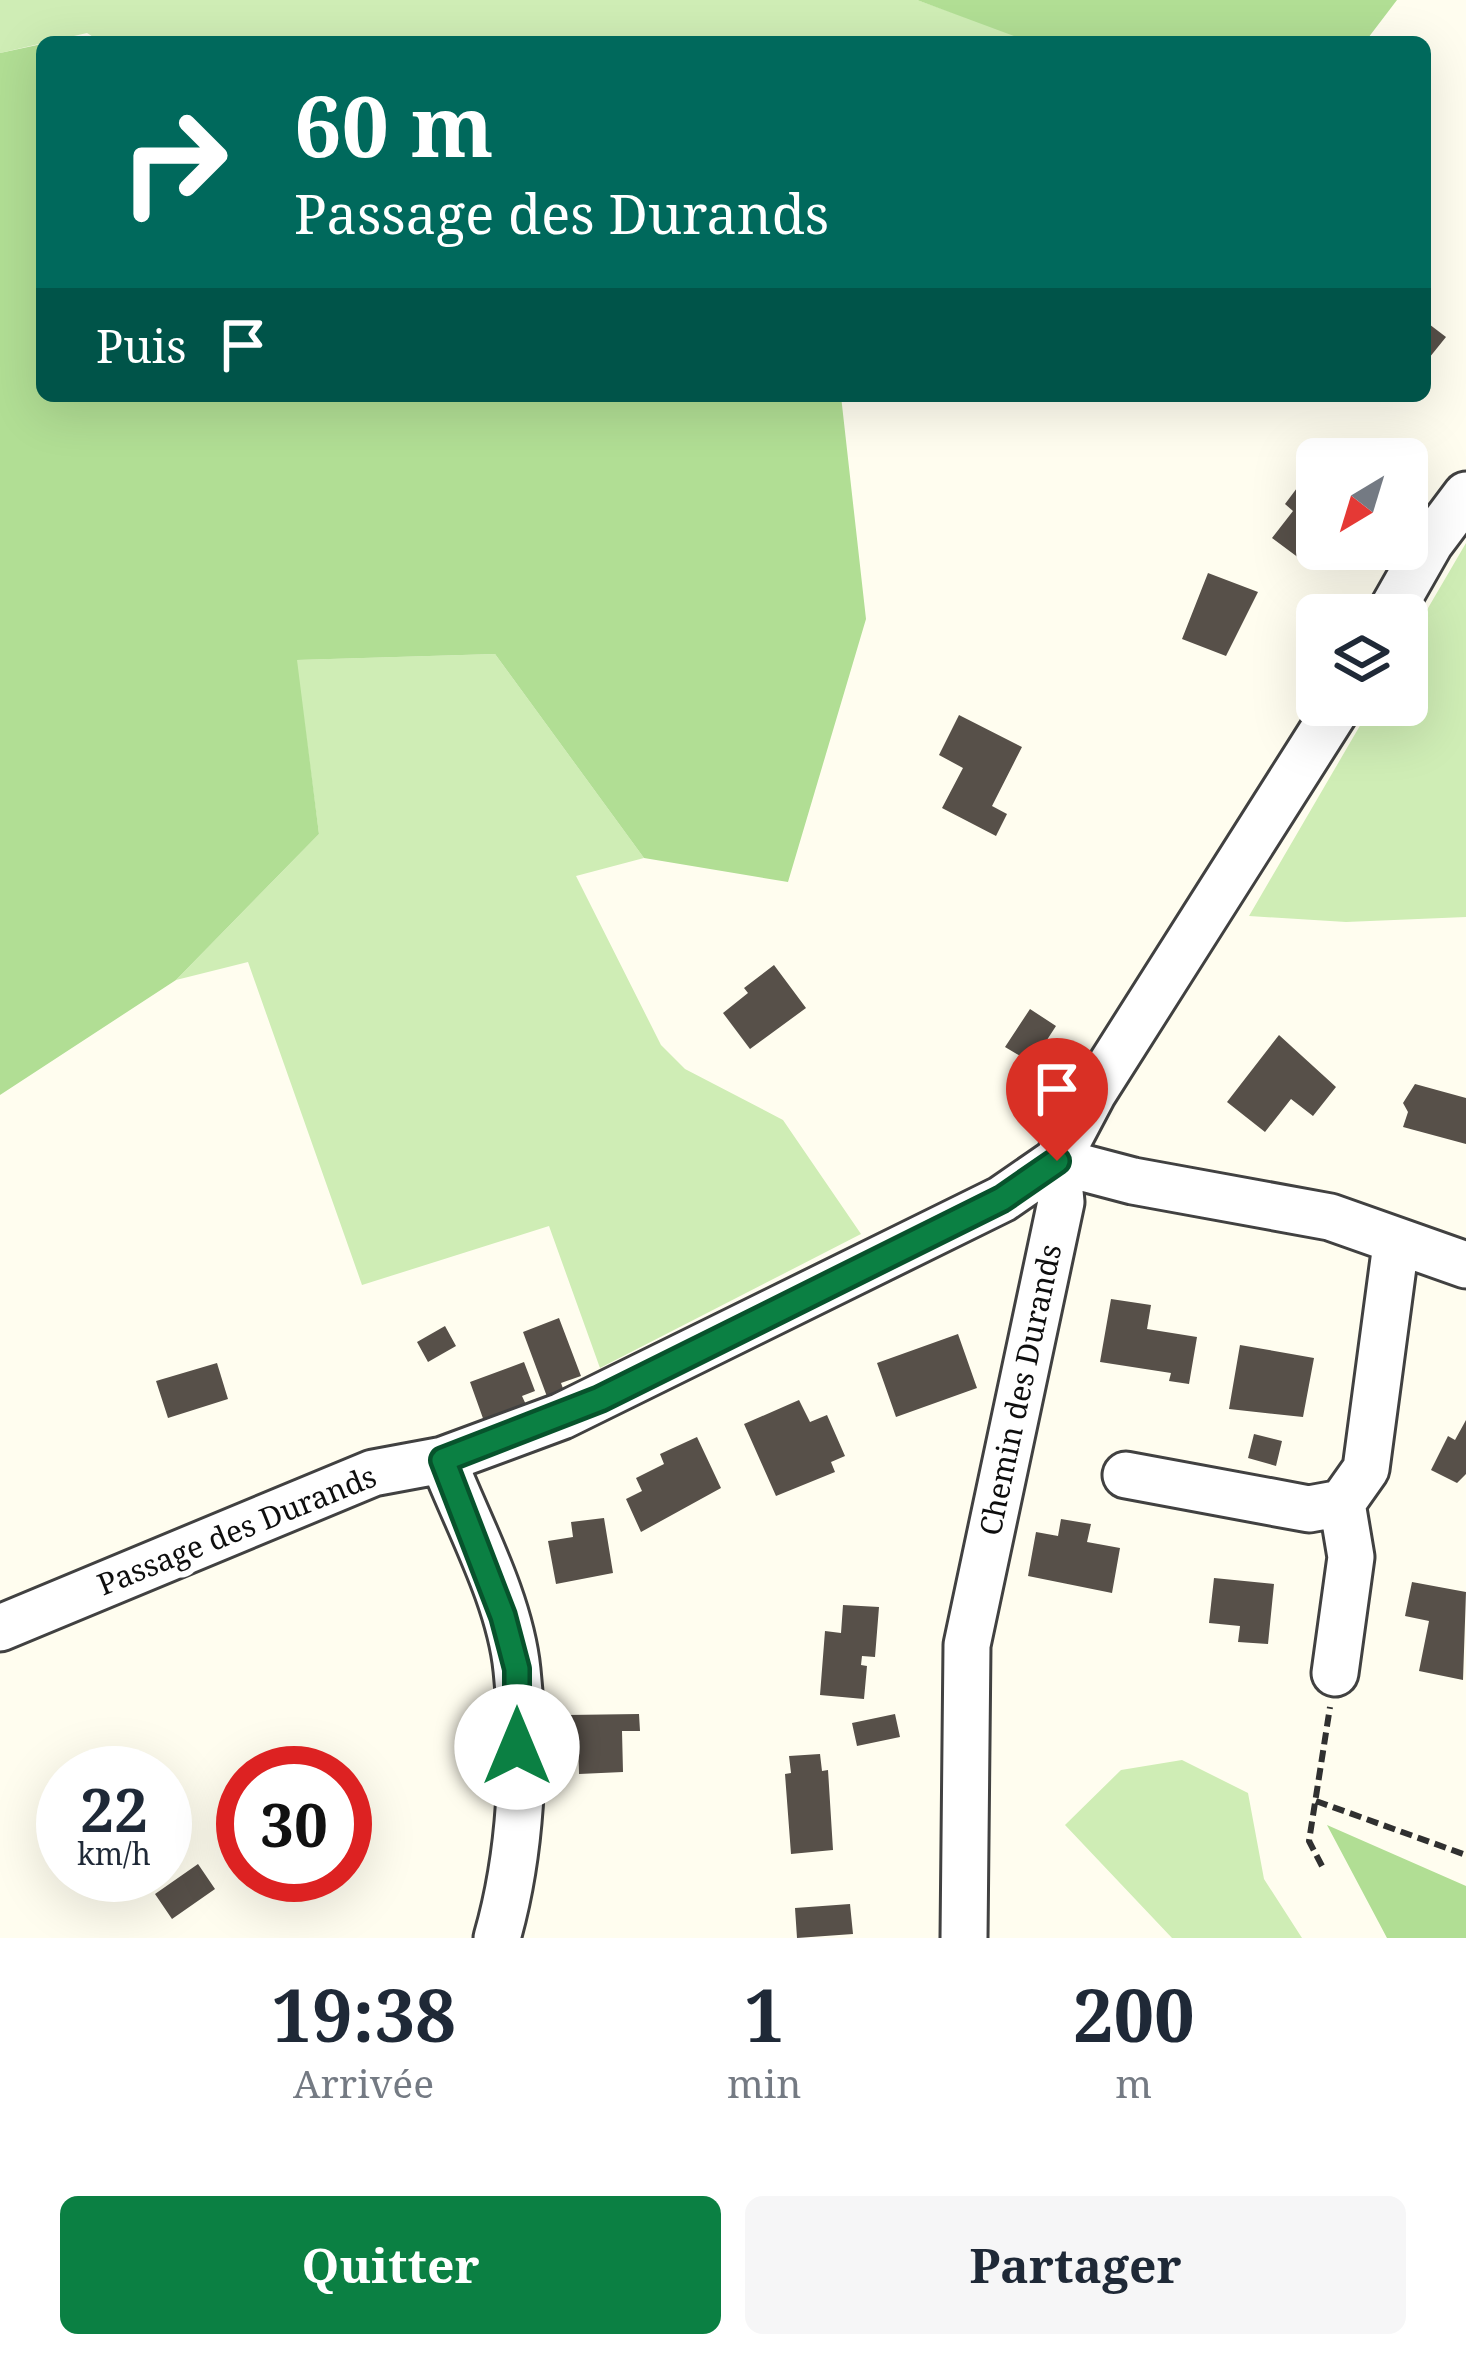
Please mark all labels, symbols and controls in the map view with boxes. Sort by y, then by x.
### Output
text: 60 m [294,67,494,182]
icon: right [96,84,252,240]
text: Passage des Durands [294,176,829,250]
icon: arrive [210,312,276,378]
text: Puis [96,315,186,376]
north arrow [1296,438,1428,570]
map controls [1296,438,1428,726]
button: layers [1296,594,1428,726]
pin [1006,1038,1108,1161]
icon: arrive [1024,1056,1090,1122]
street label: Chemin des Durands [969,1240,1070,1539]
street label: Passage des Durands [91,1455,382,1604]
position arrow [454,1684,580,1810]
speed limit sign: 30 [216,1746,372,1902]
text: 22 [80,1768,148,1850]
text: km/h [77,1833,151,1874]
text: 19:38 [271,1965,456,2063]
text: 1 [744,1965,785,2063]
text: 200 [1073,1965,1195,2063]
text: Arrivée [293,2056,434,2109]
text: min [727,2056,802,2109]
text: m [1115,2056,1152,2109]
button: Quitter [60,2196,721,2334]
button: Partager [745,2196,1406,2334]

